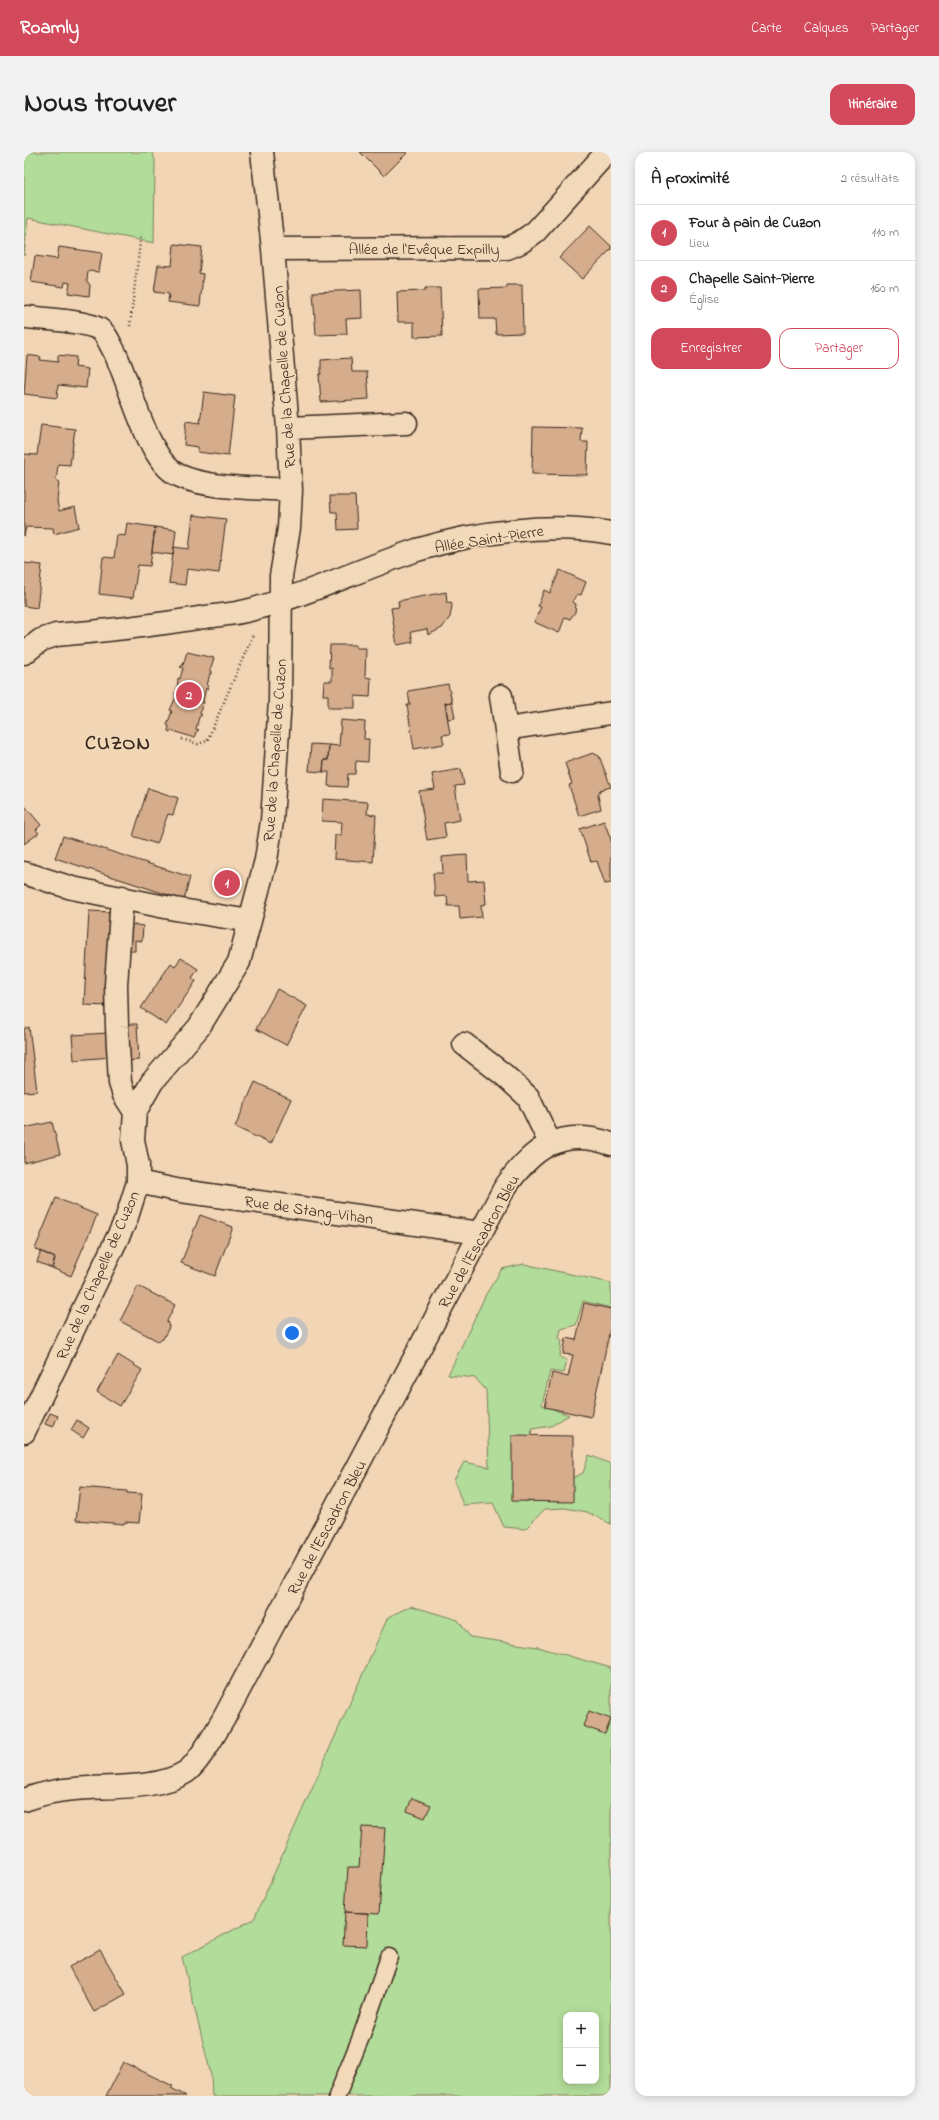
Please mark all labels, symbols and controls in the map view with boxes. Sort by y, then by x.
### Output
text: Roamly [20,15,79,42]
text: Carte [751,18,782,39]
text: Calques [804,18,849,39]
text: Partager [871,18,919,39]
text: Nous trouver [24,84,176,125]
button: Itinéraire [830,84,915,125]
text: À proximité [651,166,729,191]
text: 2 résultats [841,169,899,188]
text: Four à pain de Cuzon [689,212,821,234]
text: 1 [662,223,666,242]
text: 110 m [872,223,899,242]
text: Lieu [689,234,709,253]
street label: Allée de l'Evêque Expilly [349,238,499,262]
text: Chapelle Saint-Pierre [689,268,815,290]
text: 2 [661,279,667,298]
text: 160 m [870,279,899,298]
street label: Rue de la Chapelle de Cuzon [267,285,303,469]
text: Église [689,290,719,309]
button: Enregistrer [651,328,771,369]
button: Partager [779,328,899,369]
street label: Allée Saint-Pierre [433,519,546,560]
street label: Rue de la Chapelle de Cuzon [258,658,294,842]
pin: 2 [176,680,202,710]
district label: CUZON [85,730,151,759]
pin: 1 [214,868,240,898]
street label: Rue de l'Escadron Bleu [433,1170,527,1313]
street label: Rue de la Chapelle de Cuzon [51,1187,147,1364]
street label: Rue de Stang-Vihan [243,1190,375,1232]
your location [282,1323,302,1343]
street label: Rue de l'Escadron Bleu [282,1456,374,1600]
map controls [563,2012,599,2084]
button: + [563,2012,599,2048]
button: − [563,2048,599,2084]

